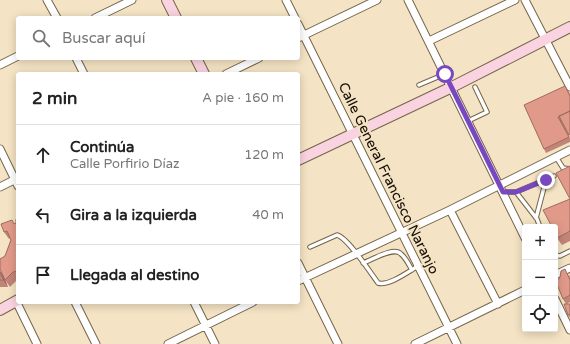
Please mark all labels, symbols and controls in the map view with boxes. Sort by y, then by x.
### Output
search box [16,16,300,60]
icon: search [30,27,52,49]
text: Buscar aquí [62,29,145,47]
route start [436,65,454,83]
street label: Calle General Francisco Naranjo [335,79,443,277]
text: 2 min [32,88,77,109]
text: A pie · 160 m [202,90,284,106]
text: Continúa [70,138,134,156]
icon: ahead [32,144,54,166]
text: 120 m [244,147,284,163]
text: Calle Porfirio Díaz [70,156,179,172]
route end [537,171,555,189]
icon: left [32,204,54,226]
text: Gira a la izquierda [70,206,197,224]
text: 40 m [252,207,284,223]
map controls [522,224,558,332]
button: + [522,224,558,260]
button: − [522,260,558,296]
icon: arrive [32,264,54,286]
text: Llegada al destino [70,266,199,284]
button: locate [522,296,558,332]

